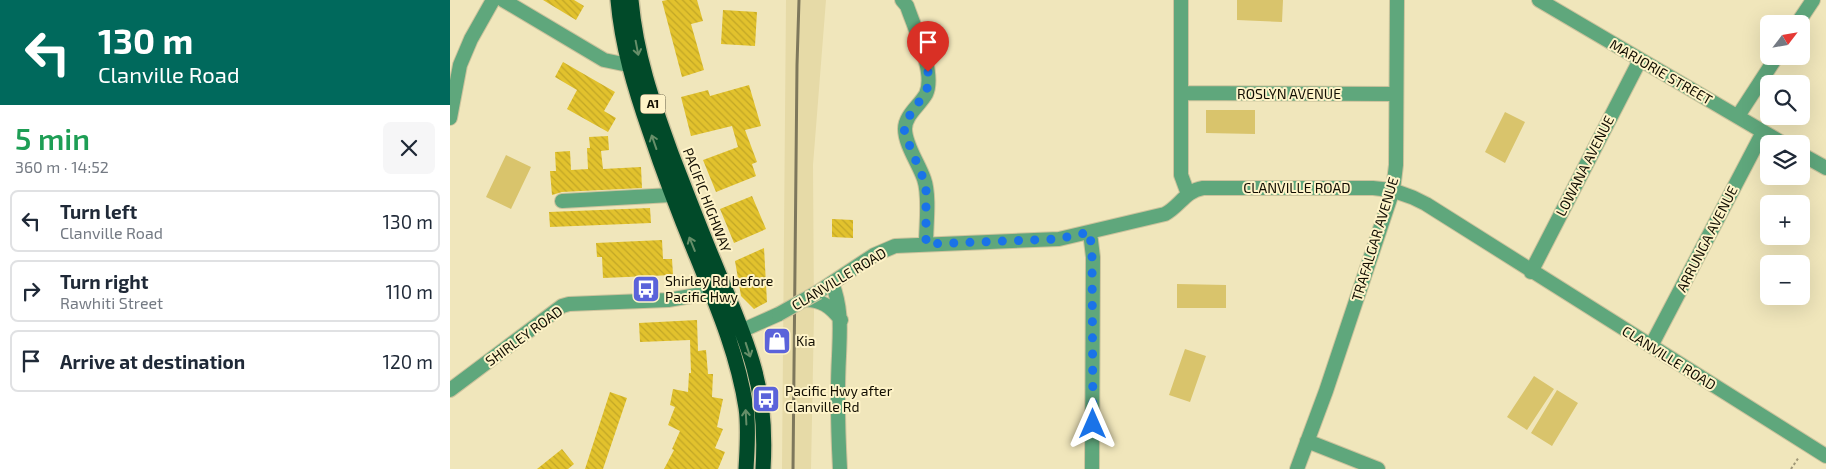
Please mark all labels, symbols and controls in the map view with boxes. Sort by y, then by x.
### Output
north arrow [1760,15,1810,65]
map controls [1760,15,1810,305]
text: 130 m [98,19,193,61]
icon: left [15,20,80,85]
pin [907,21,949,72]
icon: arrive [914,28,942,56]
street label: MARJORIE STREET [1607,35,1716,108]
one-way arrow [633,40,643,56]
text: Clanville Road [98,61,240,87]
button: search [1760,75,1810,125]
street label: ROSLYN AVENUE [1237,85,1341,102]
road number: A1 [640,95,666,114]
street label: LOWANA AVENUE [1552,112,1617,219]
text: 5 min [15,120,90,156]
button: close [383,122,435,174]
one-way arrow [648,135,658,151]
button: layers [1760,135,1810,185]
street label: PACIFIC HIGHWAY [680,145,735,254]
text: 360 m · 14:52 [15,157,109,176]
street label: TRAFALGAR AVENUE [1348,175,1401,303]
street label: CLANVILLE ROAD [1243,179,1351,196]
street label: ARRUNGA AVENUE [1672,183,1741,295]
button: + [1760,195,1810,245]
text: Turn left [60,200,137,223]
icon: left [17,207,45,235]
text: 130 m [383,210,433,233]
text: Clanville Road [60,223,163,242]
one-way arrow [686,237,696,252]
street label: CLANVILLE ROAD [788,244,889,313]
button: − [1760,255,1810,305]
text: Turn right [60,270,148,293]
place label: Shirley Rd before Pacific Hwy [665,272,773,305]
bus stop icon: Shirley Rd before Pacific Hwy [631,274,661,304]
icon: right [17,277,45,305]
text: 110 m [386,280,433,303]
text: Rawhiti Street [60,293,163,312]
street label: SHIRLEY ROAD [482,302,566,369]
street label: CLANVILLE ROAD [1619,322,1719,393]
shop icon: Kia [762,326,792,356]
place label: Kia [796,332,815,349]
one-way arrow [744,342,754,358]
icon: arrive [17,347,45,375]
text: Arrive at destination [60,350,245,373]
text: 120 m [382,350,433,373]
place label: Pacific Hwy after Clanville Rd [785,382,893,415]
bus stop icon: Pacific Hwy after Clanville Rd [751,384,781,414]
position arrow [1066,397,1118,449]
one-way arrow [742,409,751,425]

